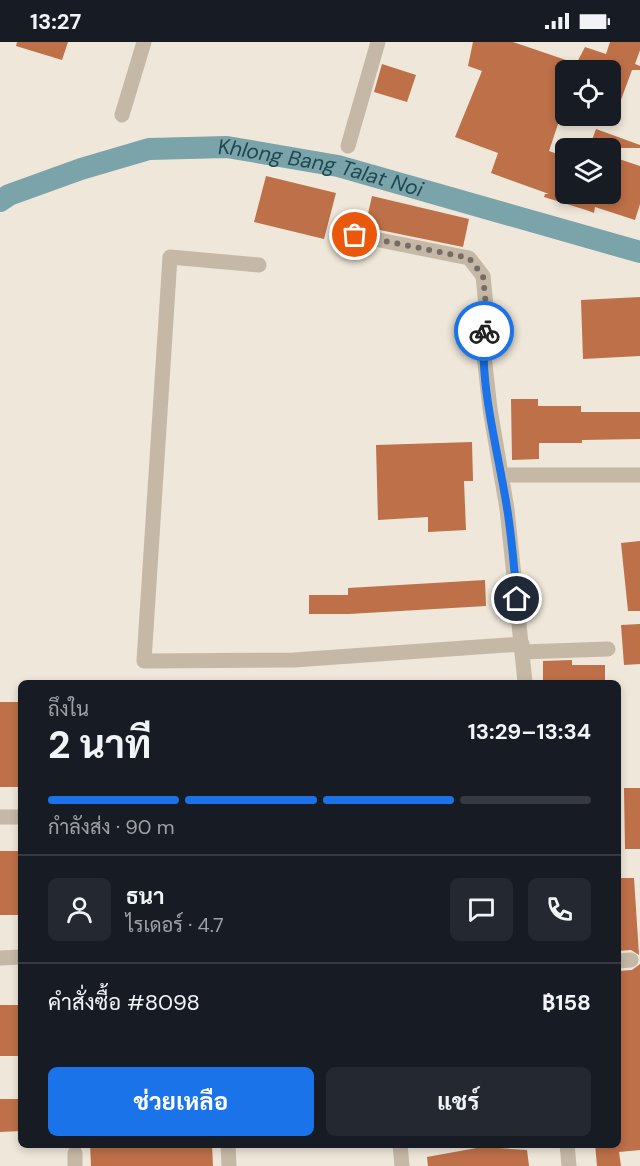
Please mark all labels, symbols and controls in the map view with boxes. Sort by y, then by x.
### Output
text: 13:27 [30,7,81,36]
map controls [555,60,621,204]
button: locate [555,60,621,126]
water label: Khlong Bang Talat Noi [218,133,427,204]
button: layers [555,138,621,204]
pin [329,209,380,260]
icon: bag [338,218,371,251]
courier [454,301,514,361]
icon: bike [468,315,501,348]
pin [491,573,542,624]
icon: home [500,582,533,615]
text: ถึงใน [48,696,89,722]
text: 13:29–13:34 [468,717,591,746]
text: 2 นาที [48,719,151,770]
text: กำลังส่ง · 90 m [48,814,175,840]
button: person [48,878,111,941]
button: chat [450,878,513,941]
button: phone [528,878,591,941]
text: ธนา [126,882,164,911]
text: ไรเดอร์ · 4.7 [126,912,224,938]
text: คำสั่งซื้อ #8098 [48,988,200,1017]
text: ฿158 [542,988,591,1017]
button: ช่วยเหลือ [48,1067,314,1136]
button: แชร์ [326,1067,591,1136]

